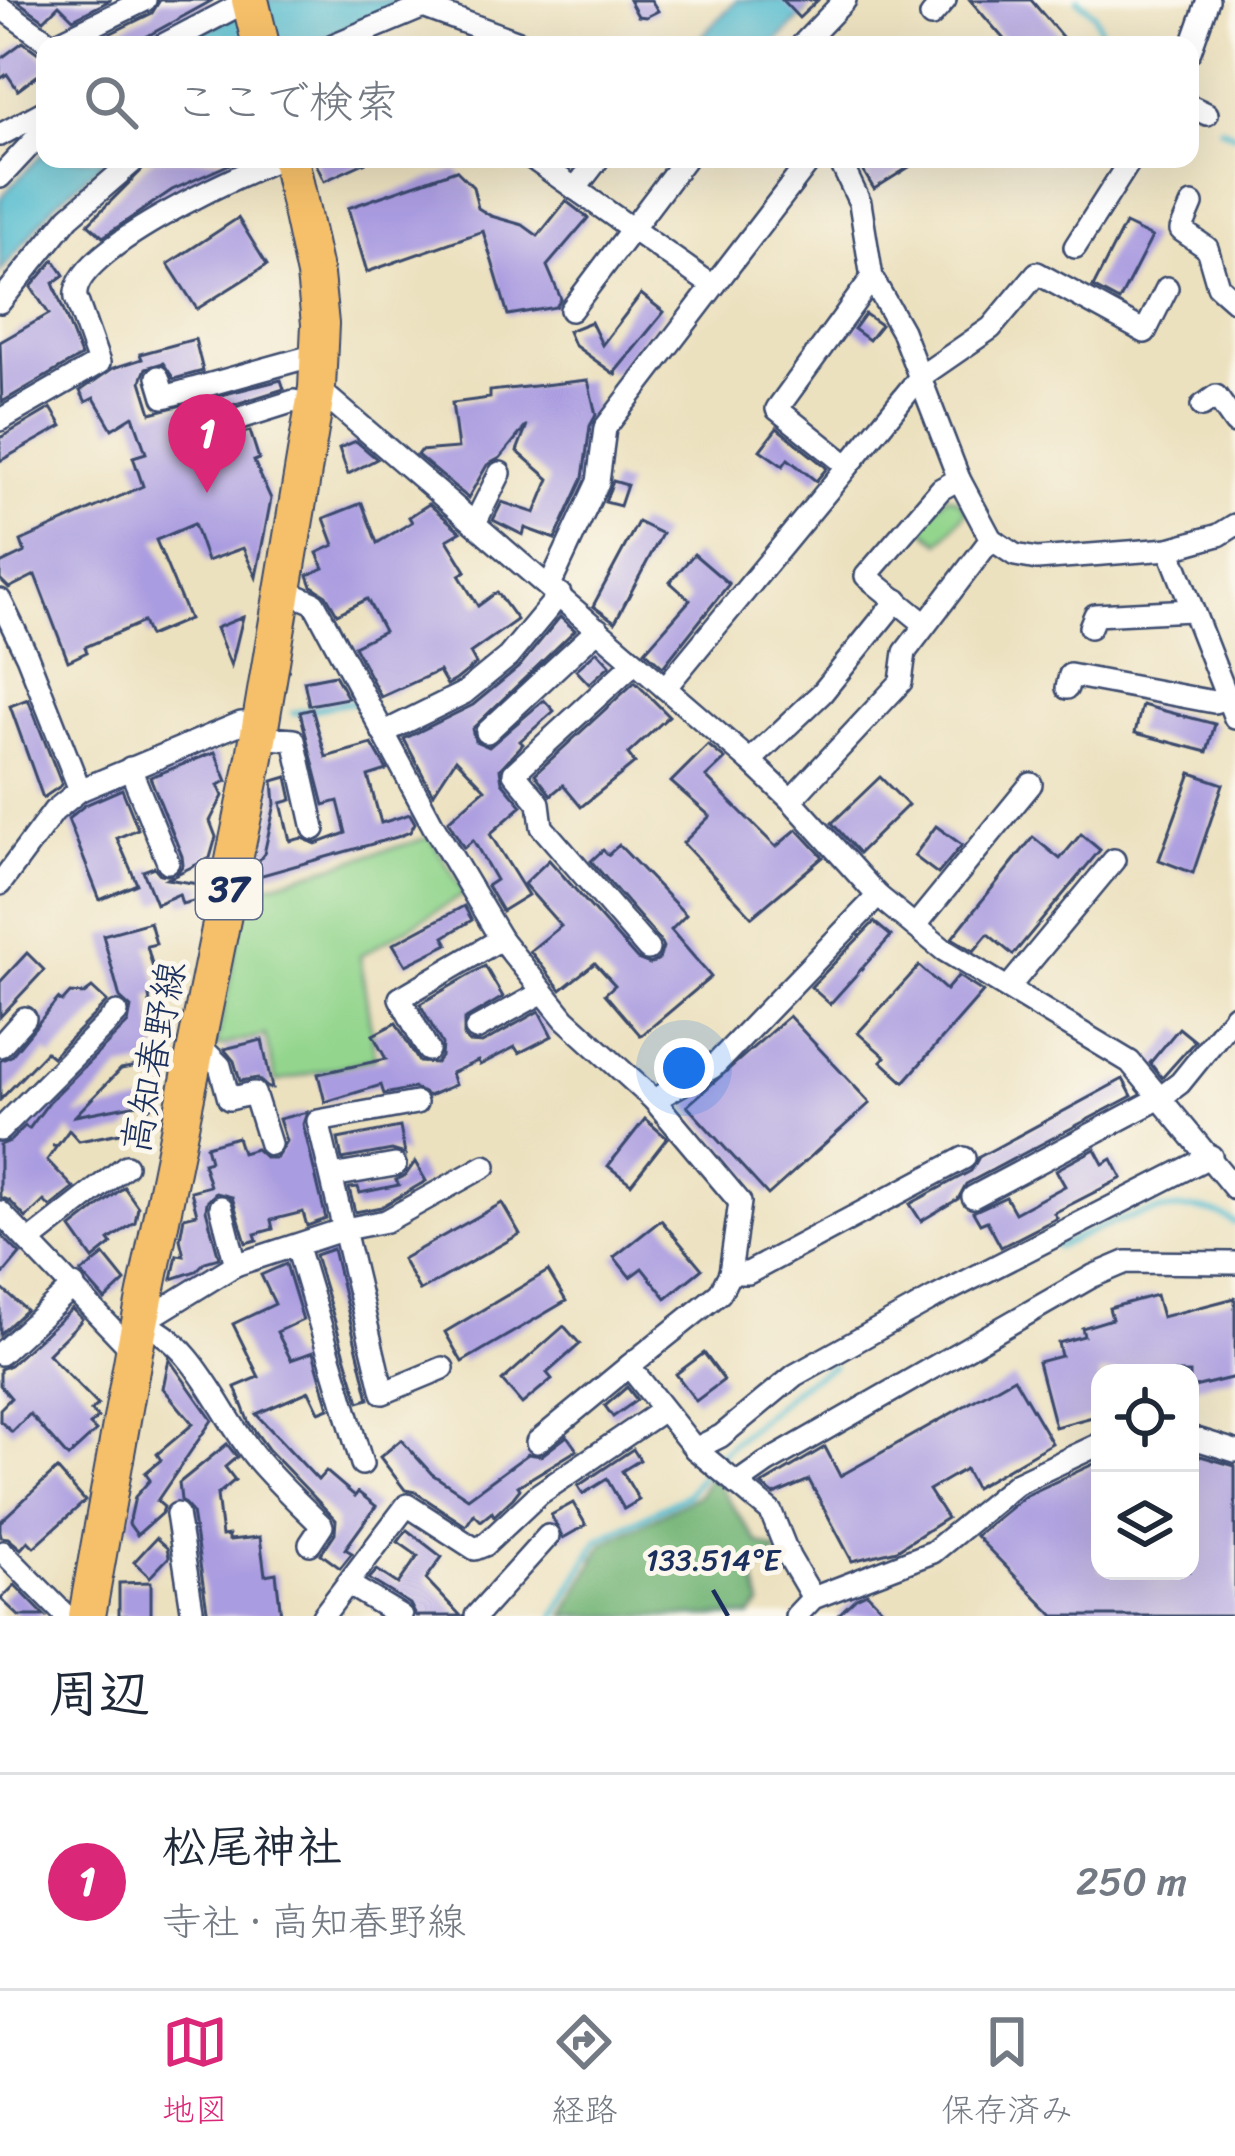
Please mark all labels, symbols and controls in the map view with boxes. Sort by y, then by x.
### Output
search box [36,36,1199,168]
text: ここで検索 [174,62,399,142]
icon: search [78,69,144,135]
pin: 1 [168,394,246,493]
road number: 37 [196,859,262,919]
street label: 高知春野線 [101,955,205,1159]
your location [654,1038,714,1098]
map controls [1091,1364,1199,1580]
button: locate [1091,1364,1199,1472]
button: layers [1091,1472,1199,1580]
text: 133.514°E [646,1533,783,1587]
text: 周辺 [48,1649,150,1739]
text: 松尾神社 [162,1807,342,1887]
text: 1 [79,1847,95,1916]
text: 250 m [1076,1847,1187,1916]
text: 寺社 · 高知春野線 [162,1887,466,1956]
tab: 地図 [162,2009,228,2139]
tab: 経路 [551,2009,617,2139]
tab: 保存済み [941,2009,1073,2139]

